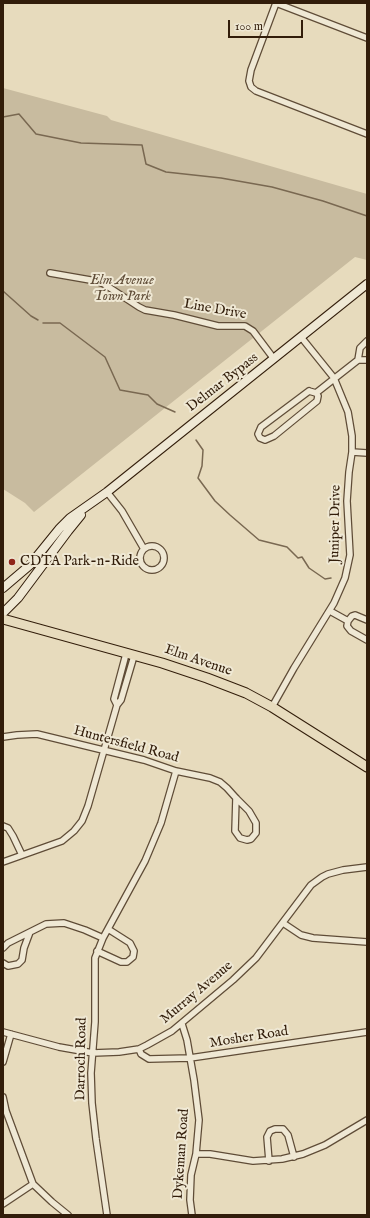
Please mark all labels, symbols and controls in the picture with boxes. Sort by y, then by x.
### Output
scale bar [230,12,305,38]
text: 100 m [235,19,263,34]
park label: Elm Avenue Town Park [90,273,154,306]
street label: Line Drive [182,296,248,324]
street label: Delmar Bypass [184,350,262,416]
street label: Juniper Drive [327,485,345,563]
place label: CDTA Park-n-Ride [20,554,139,570]
marker: CDTA Park-n-Ride [7,557,17,567]
street label: Elm Avenue [162,642,234,680]
street label: Huntersfield Road [72,723,180,767]
street label: Murray Avenue [157,958,237,1028]
street label: Darroch Road [73,1017,91,1101]
street label: Mosher Road [209,1024,289,1052]
street label: Dykeman Road [170,1108,194,1200]

